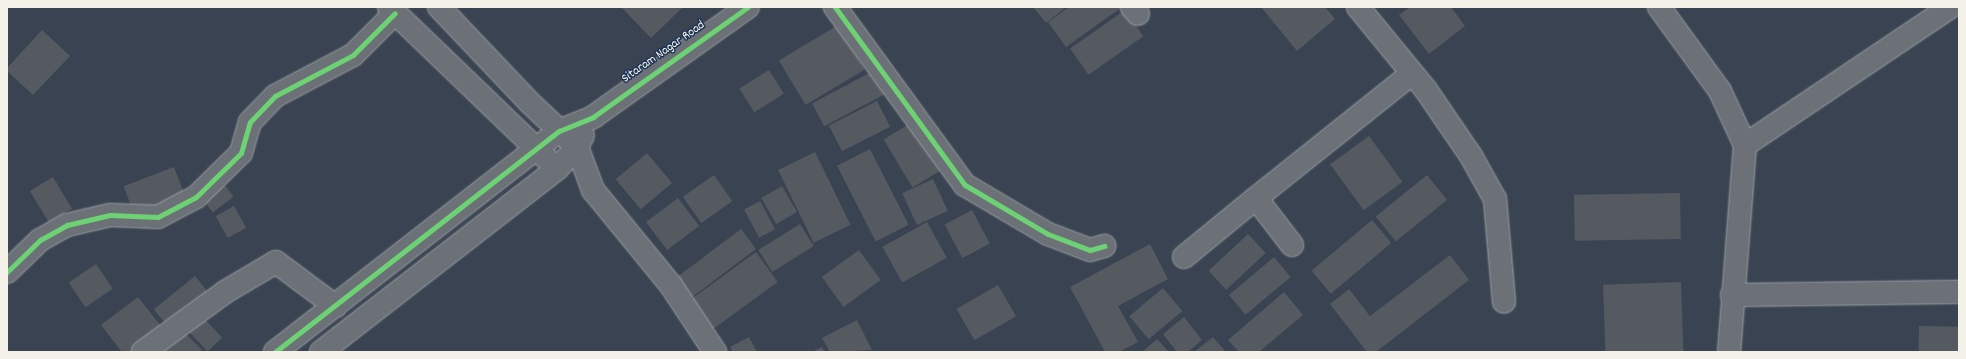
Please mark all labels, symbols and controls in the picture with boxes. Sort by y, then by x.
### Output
street label: Sitaram Nagar Road [619,18,709,88]

